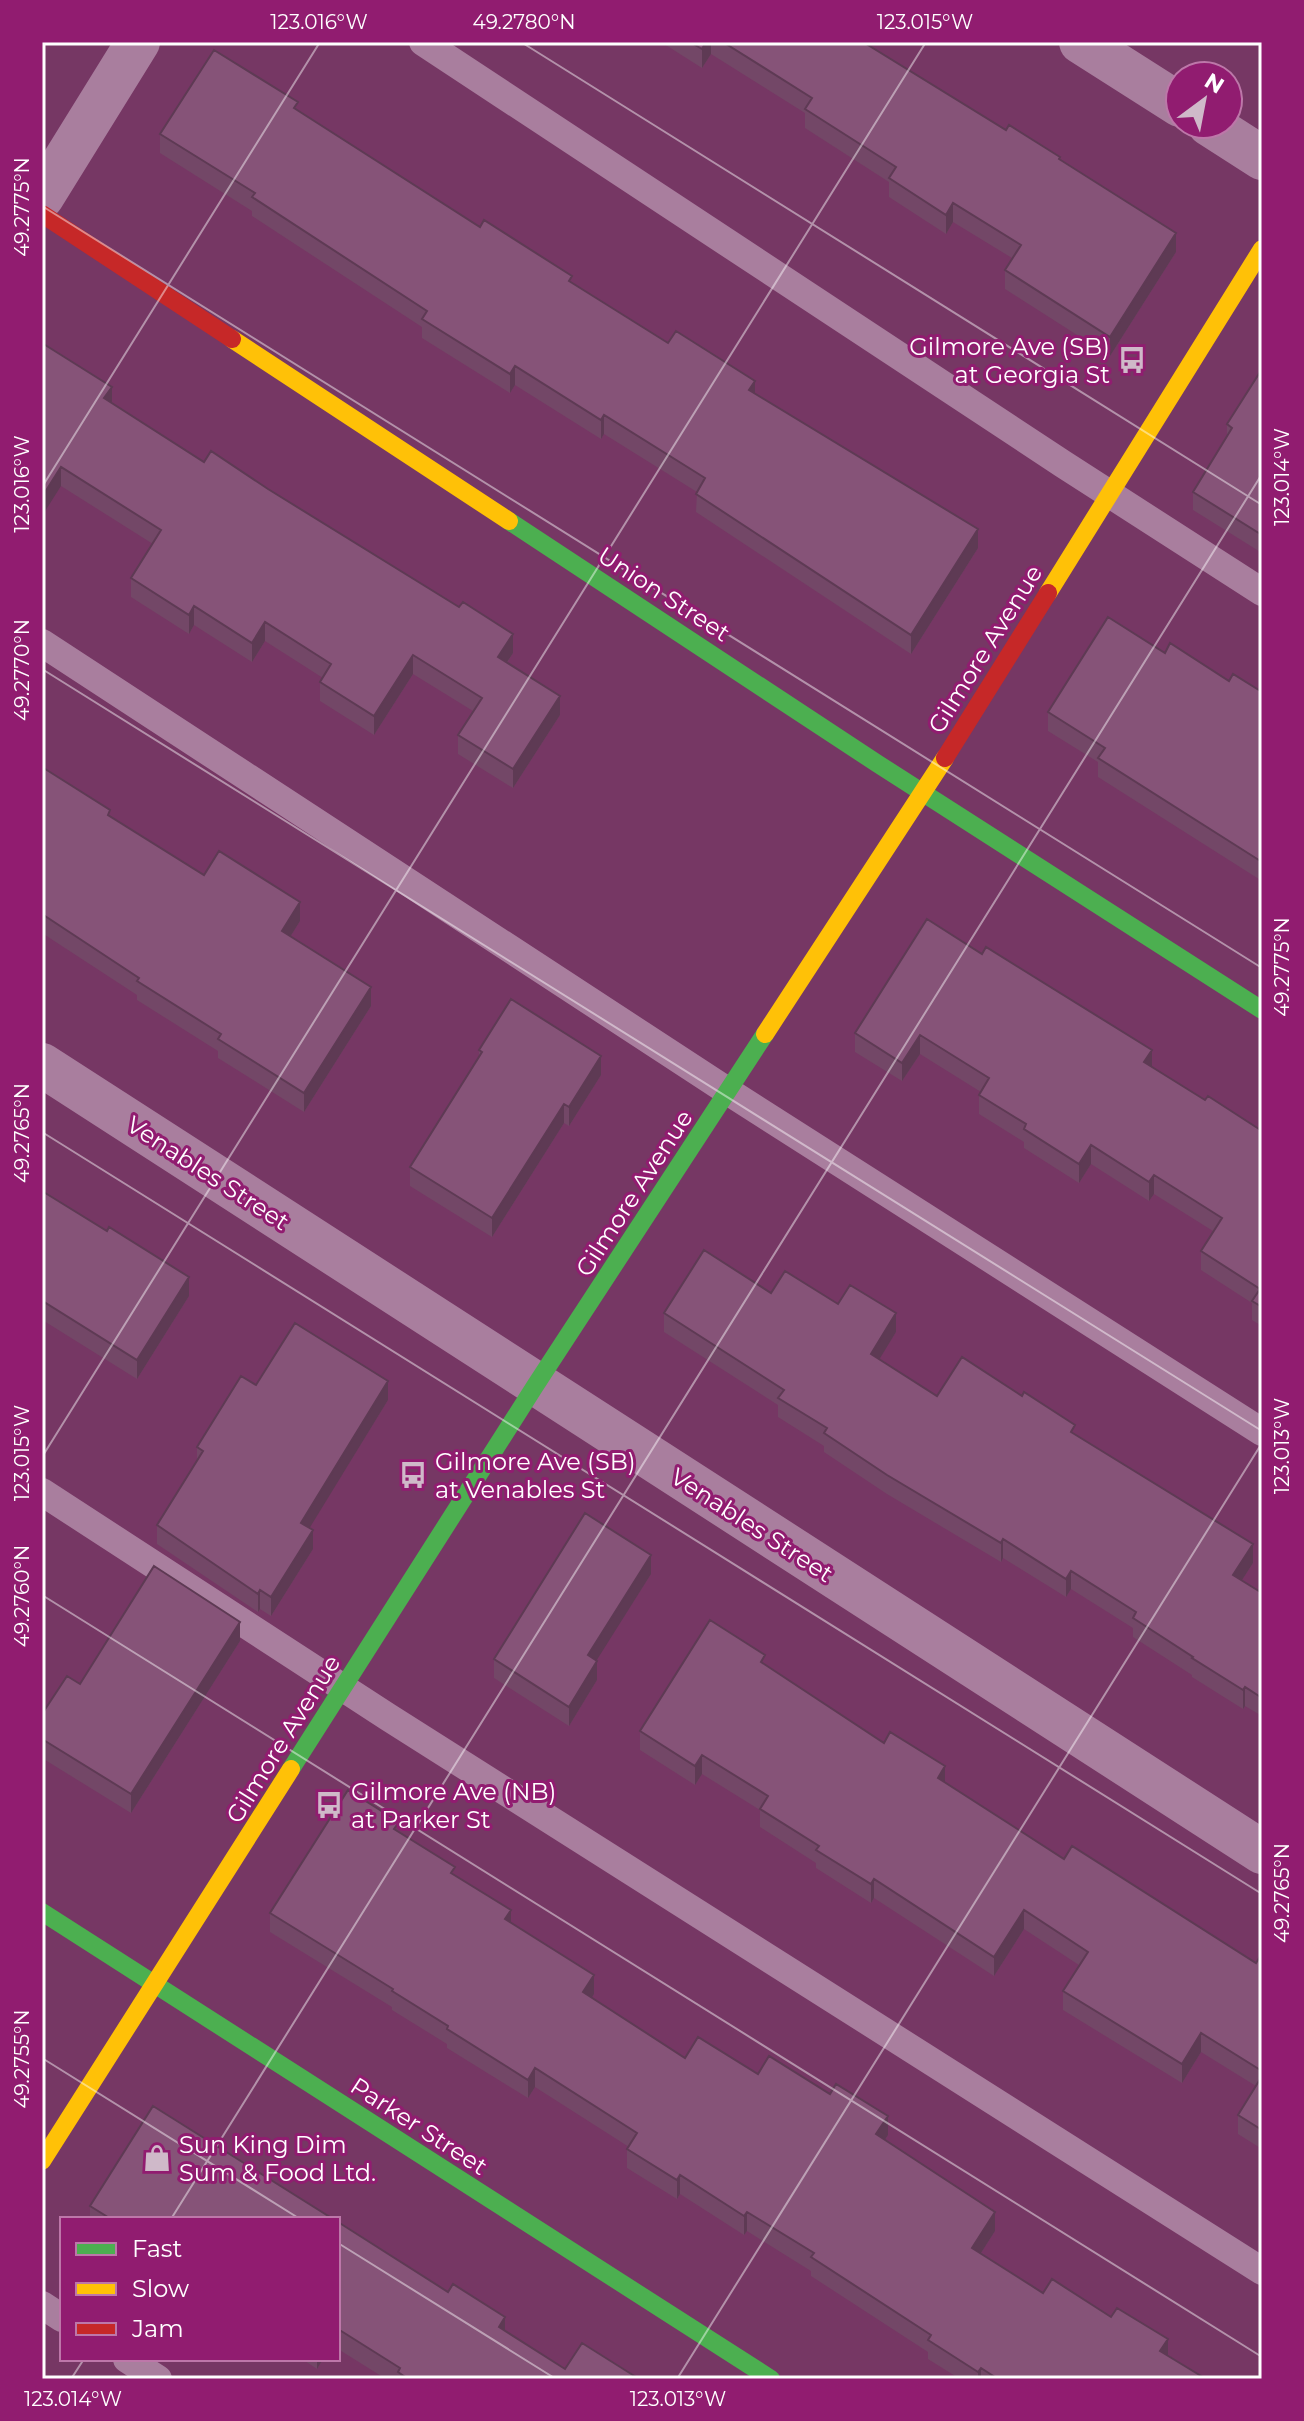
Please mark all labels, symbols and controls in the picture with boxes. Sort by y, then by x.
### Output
text: 123.016°W [270,10,368,34]
text: 49.2780°N [473,10,575,34]
text: 123.015°W [877,10,973,34]
north arrow [1164,60,1244,140]
text: N [1200,67,1229,100]
text: 49.2775°N [10,157,34,257]
place label: Gilmore Ave (SB) at Georgia St [909,332,1110,389]
bus stop icon: Gilmore Ave (SB) at Georgia St [1117,345,1147,375]
text: 123.014°W [1270,428,1294,526]
text: 123.016°W [10,435,34,533]
street label: Union Street [592,540,736,648]
street label: Gilmore Avenue [922,560,1048,738]
text: 49.2770°N [10,619,34,721]
text: 49.2775°N [1270,917,1294,1017]
text: 49.2765°N [10,1083,34,1183]
street label: Gilmore Avenue [569,1104,699,1282]
street label: Venables Street [121,1110,295,1237]
text: 123.013°W [1270,1398,1294,1494]
text: 123.015°W [10,1405,34,1501]
place label: Gilmore Ave (SB) at Venables St [435,1447,636,1504]
bus stop icon: Gilmore Ave (SB) at Venables St [398,1460,428,1490]
street label: Venables Street [665,1462,839,1589]
text: 49.2760°N [10,1545,34,1647]
street label: Gilmore Avenue [220,1650,346,1828]
place label: Gilmore Ave (NB) at Parker St [351,1777,557,1834]
bus stop icon: Gilmore Ave (NB) at Parker St [314,1790,344,1820]
text: 49.2765°N [1270,1843,1294,1943]
text: 49.2755°N [10,2009,34,2109]
street label: Parker Street [345,2071,493,2181]
place label: Sun King Dim Sum & Food Ltd. [179,2130,376,2187]
shop icon: Sun King Dim Sum & Food Ltd. [142,2143,172,2173]
legend [60,2217,340,2361]
text: Fast [132,2234,183,2263]
text: Slow [132,2274,189,2303]
text: Jam [131,2314,184,2343]
text: 123.014°W [24,2387,122,2411]
text: 123.013°W [630,2387,726,2411]

